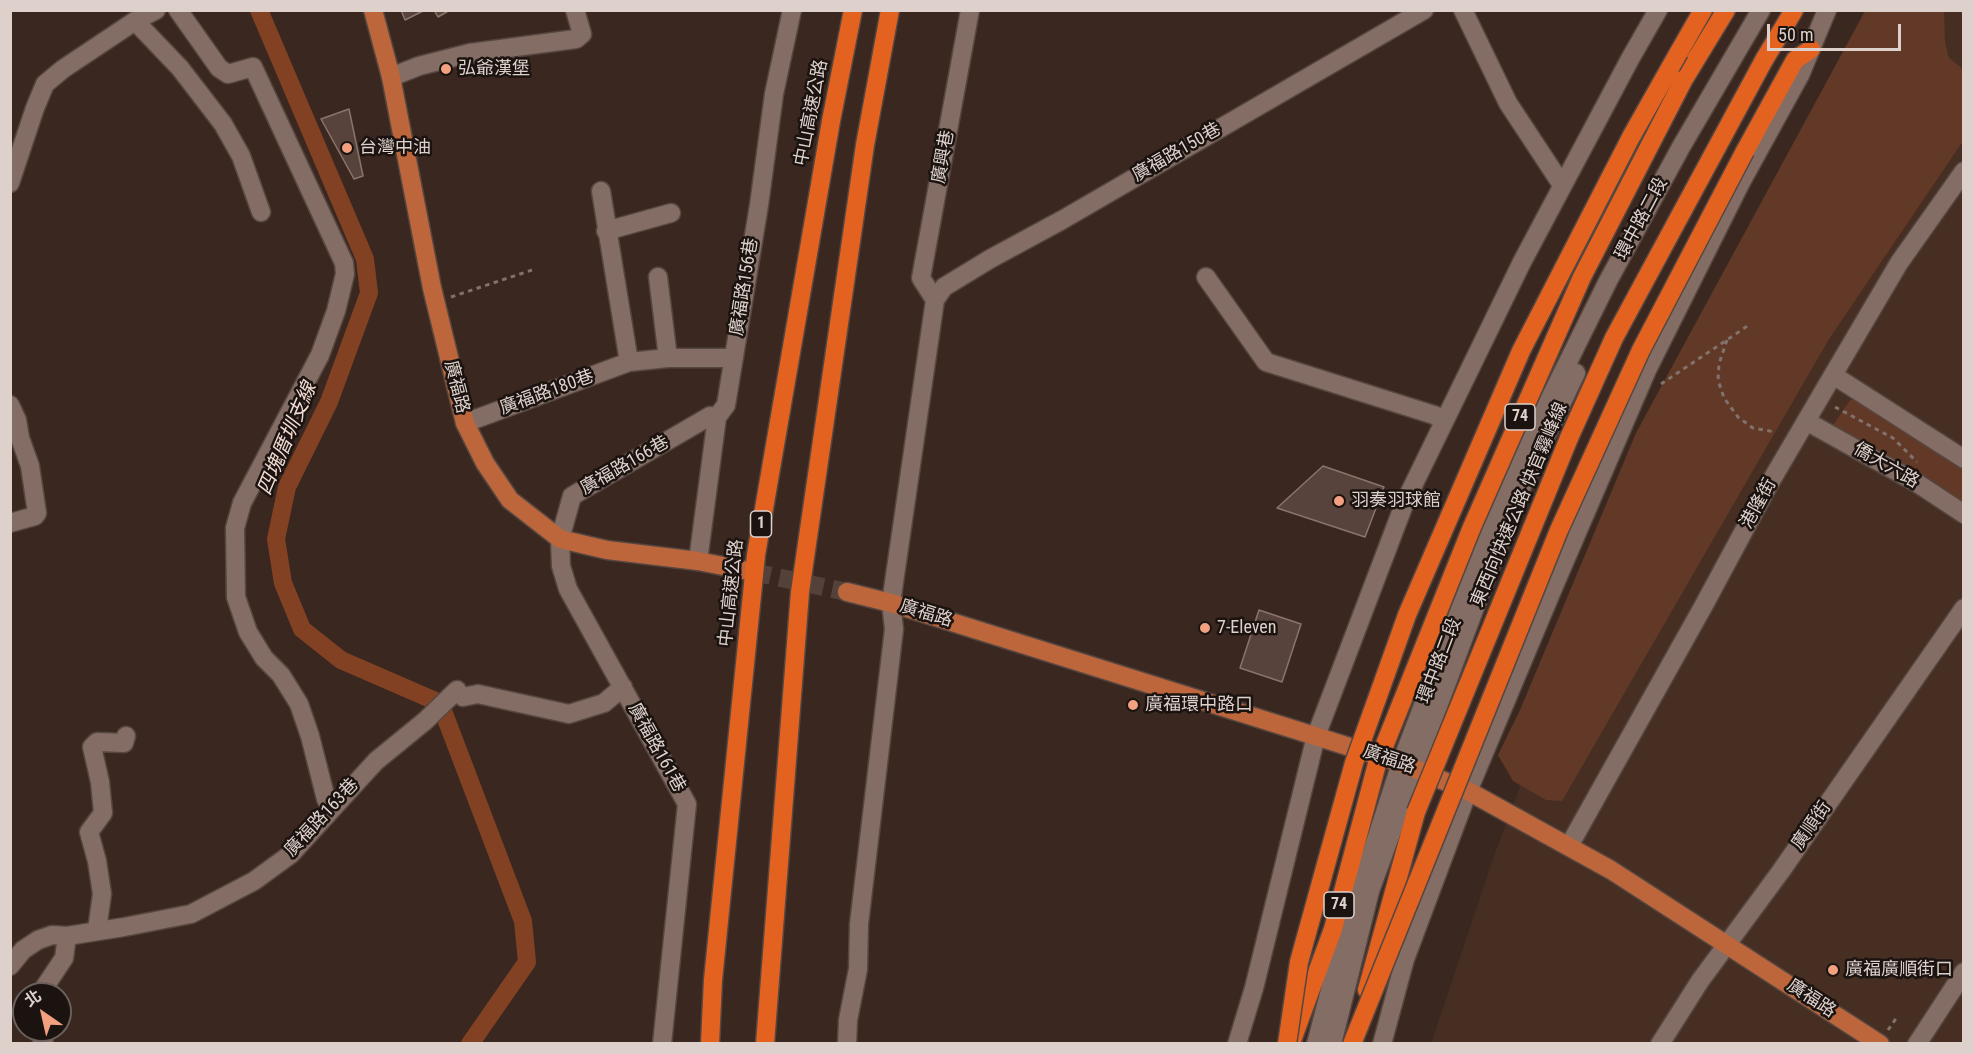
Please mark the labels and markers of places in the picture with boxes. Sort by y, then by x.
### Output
place label: 弘爺漢堡 [458,58,530,80]
marker: 弘爺漢堡 [439,62,453,76]
place label: 台灣中油 [359,137,431,159]
marker: 台灣中油 [340,141,354,155]
place label: 羽奏羽球館 [1351,490,1441,512]
marker: 羽奏羽球館 [1332,494,1346,508]
place label: 7-Eleven [1217,617,1276,639]
marker: 7-Eleven [1198,621,1212,635]
place label: 廣福環中路口 [1145,694,1253,716]
marker: 廣福環中路口 [1126,698,1140,712]
place label: 廣福廣順街口 [1845,959,1953,981]
marker: 廣福廣順街口 [1826,963,1840,977]

